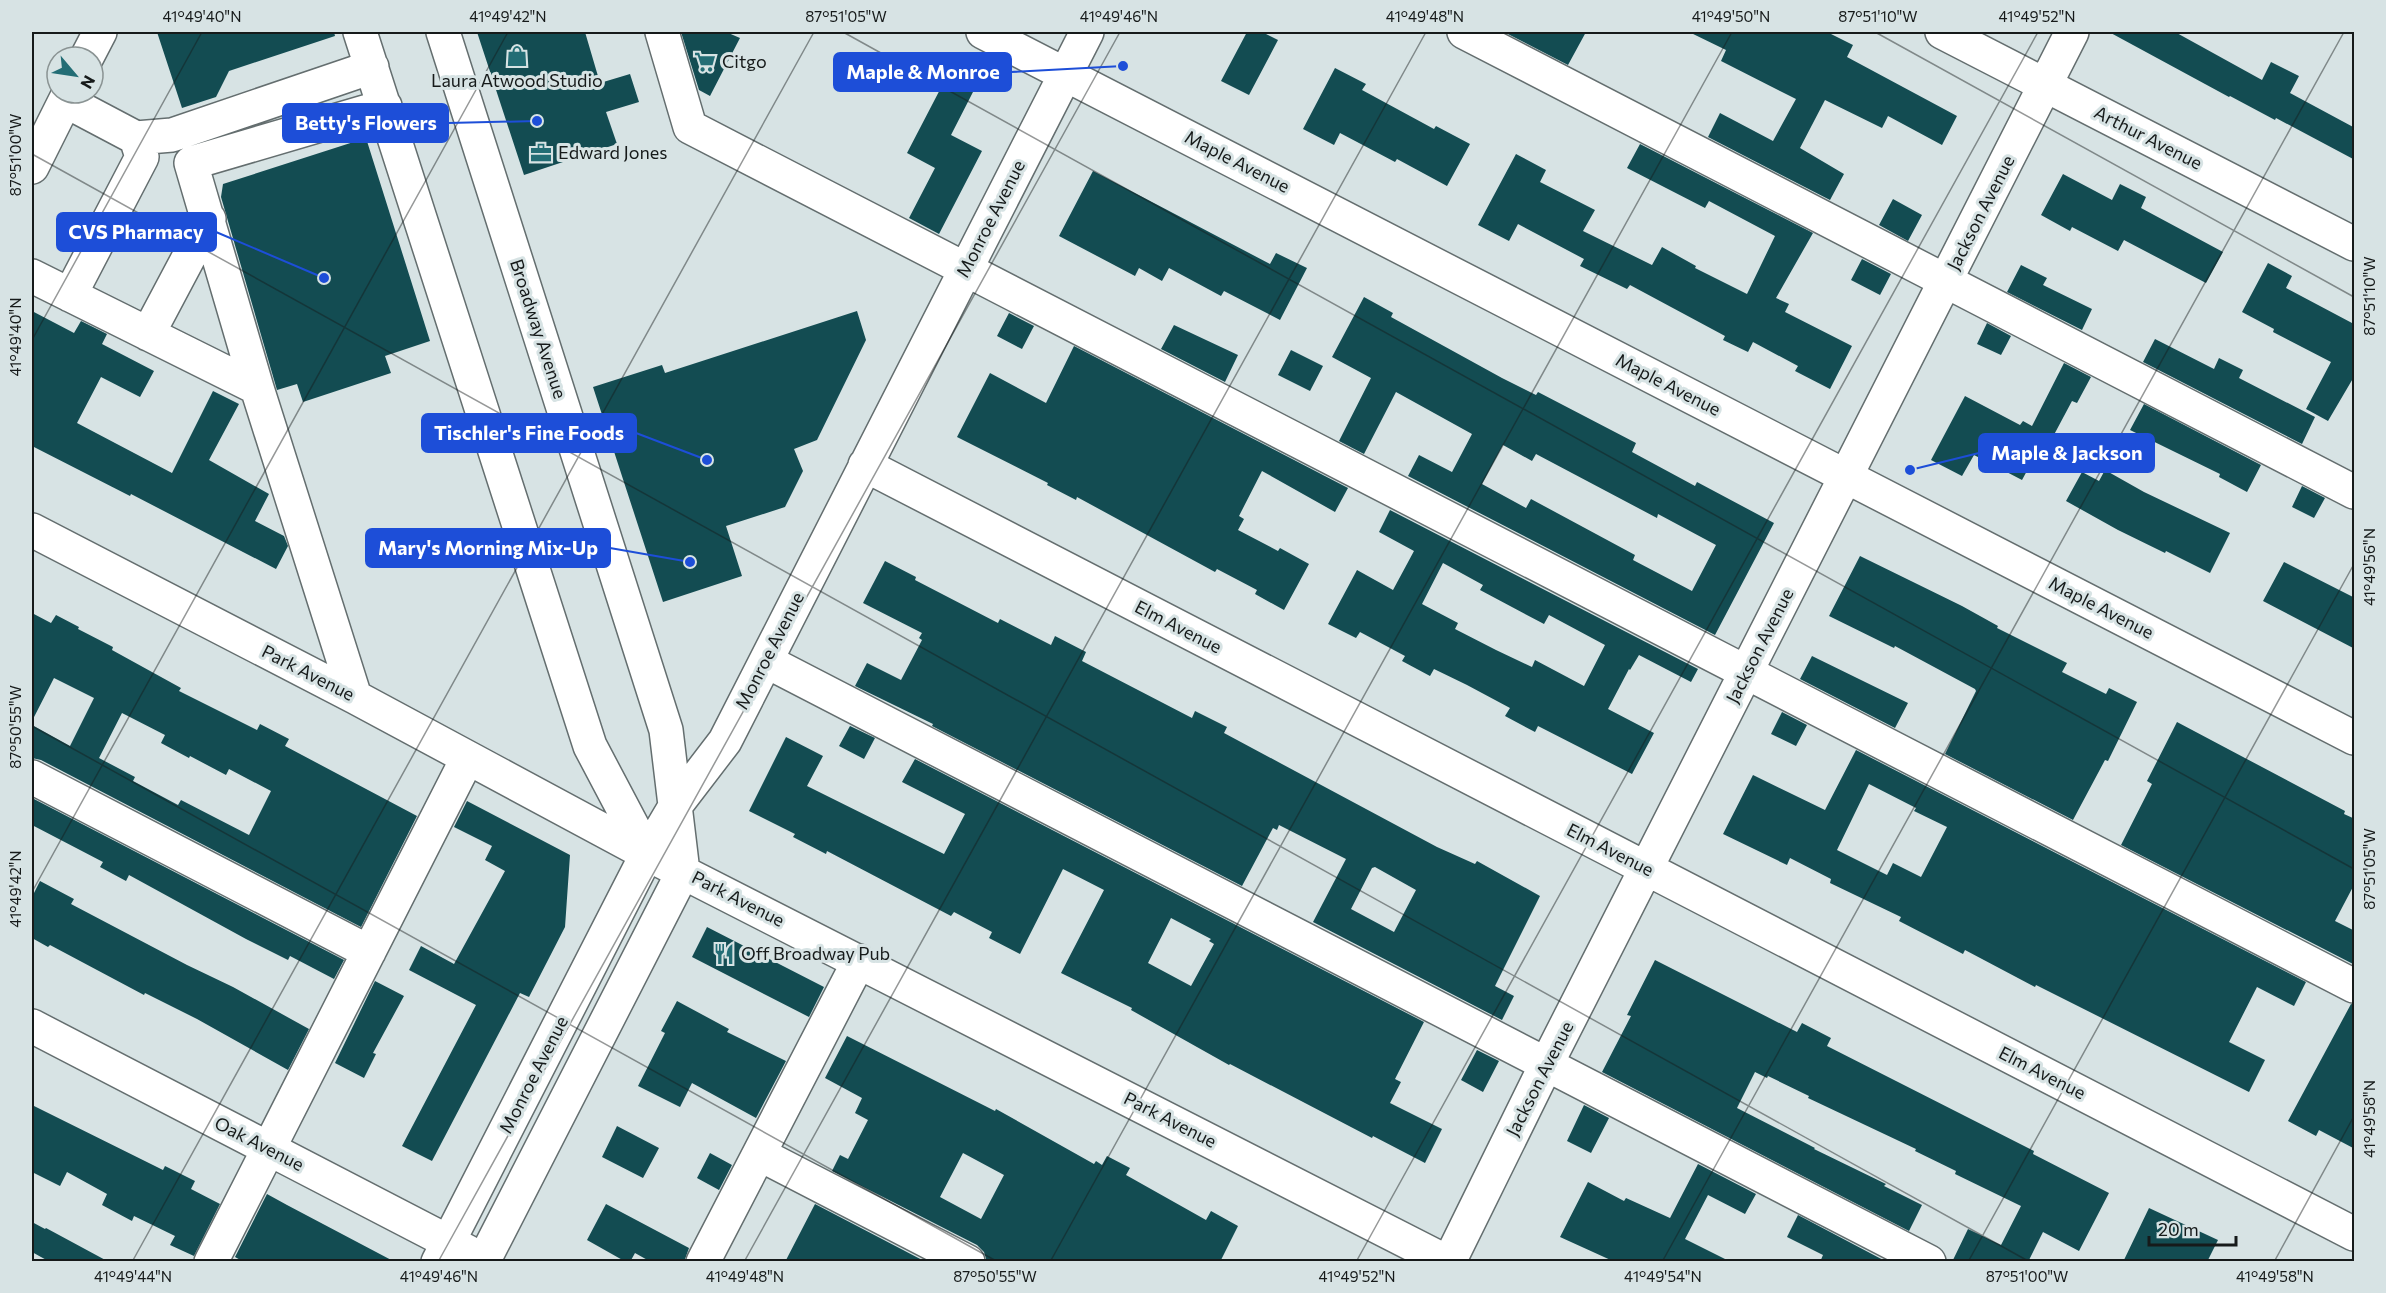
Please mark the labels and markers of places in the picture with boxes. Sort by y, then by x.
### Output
shop icon: Laura Atwood Studio [505,44,529,68]
supermarket icon: Citgo [693,50,717,74]
place label: Citgo [722,50,767,72]
callout: Maple & Monroe [834,53,1011,91]
place label: Laura Atwood Studio [431,69,603,91]
callout: Betty's Flowers [283,104,448,142]
office icon: Edward Jones [529,141,553,165]
place label: Edward Jones [558,141,667,163]
callout: CVS Pharmacy [57,213,216,251]
callout: Tischler's Fine Foods [422,414,636,452]
callout: Maple & Jackson [1979,434,2154,472]
callout: Mary's Morning Mix-Up [366,529,610,567]
restaurant icon: Off Broadway Pub [712,942,736,966]
place label: Off Broadway Pub [741,942,890,964]

